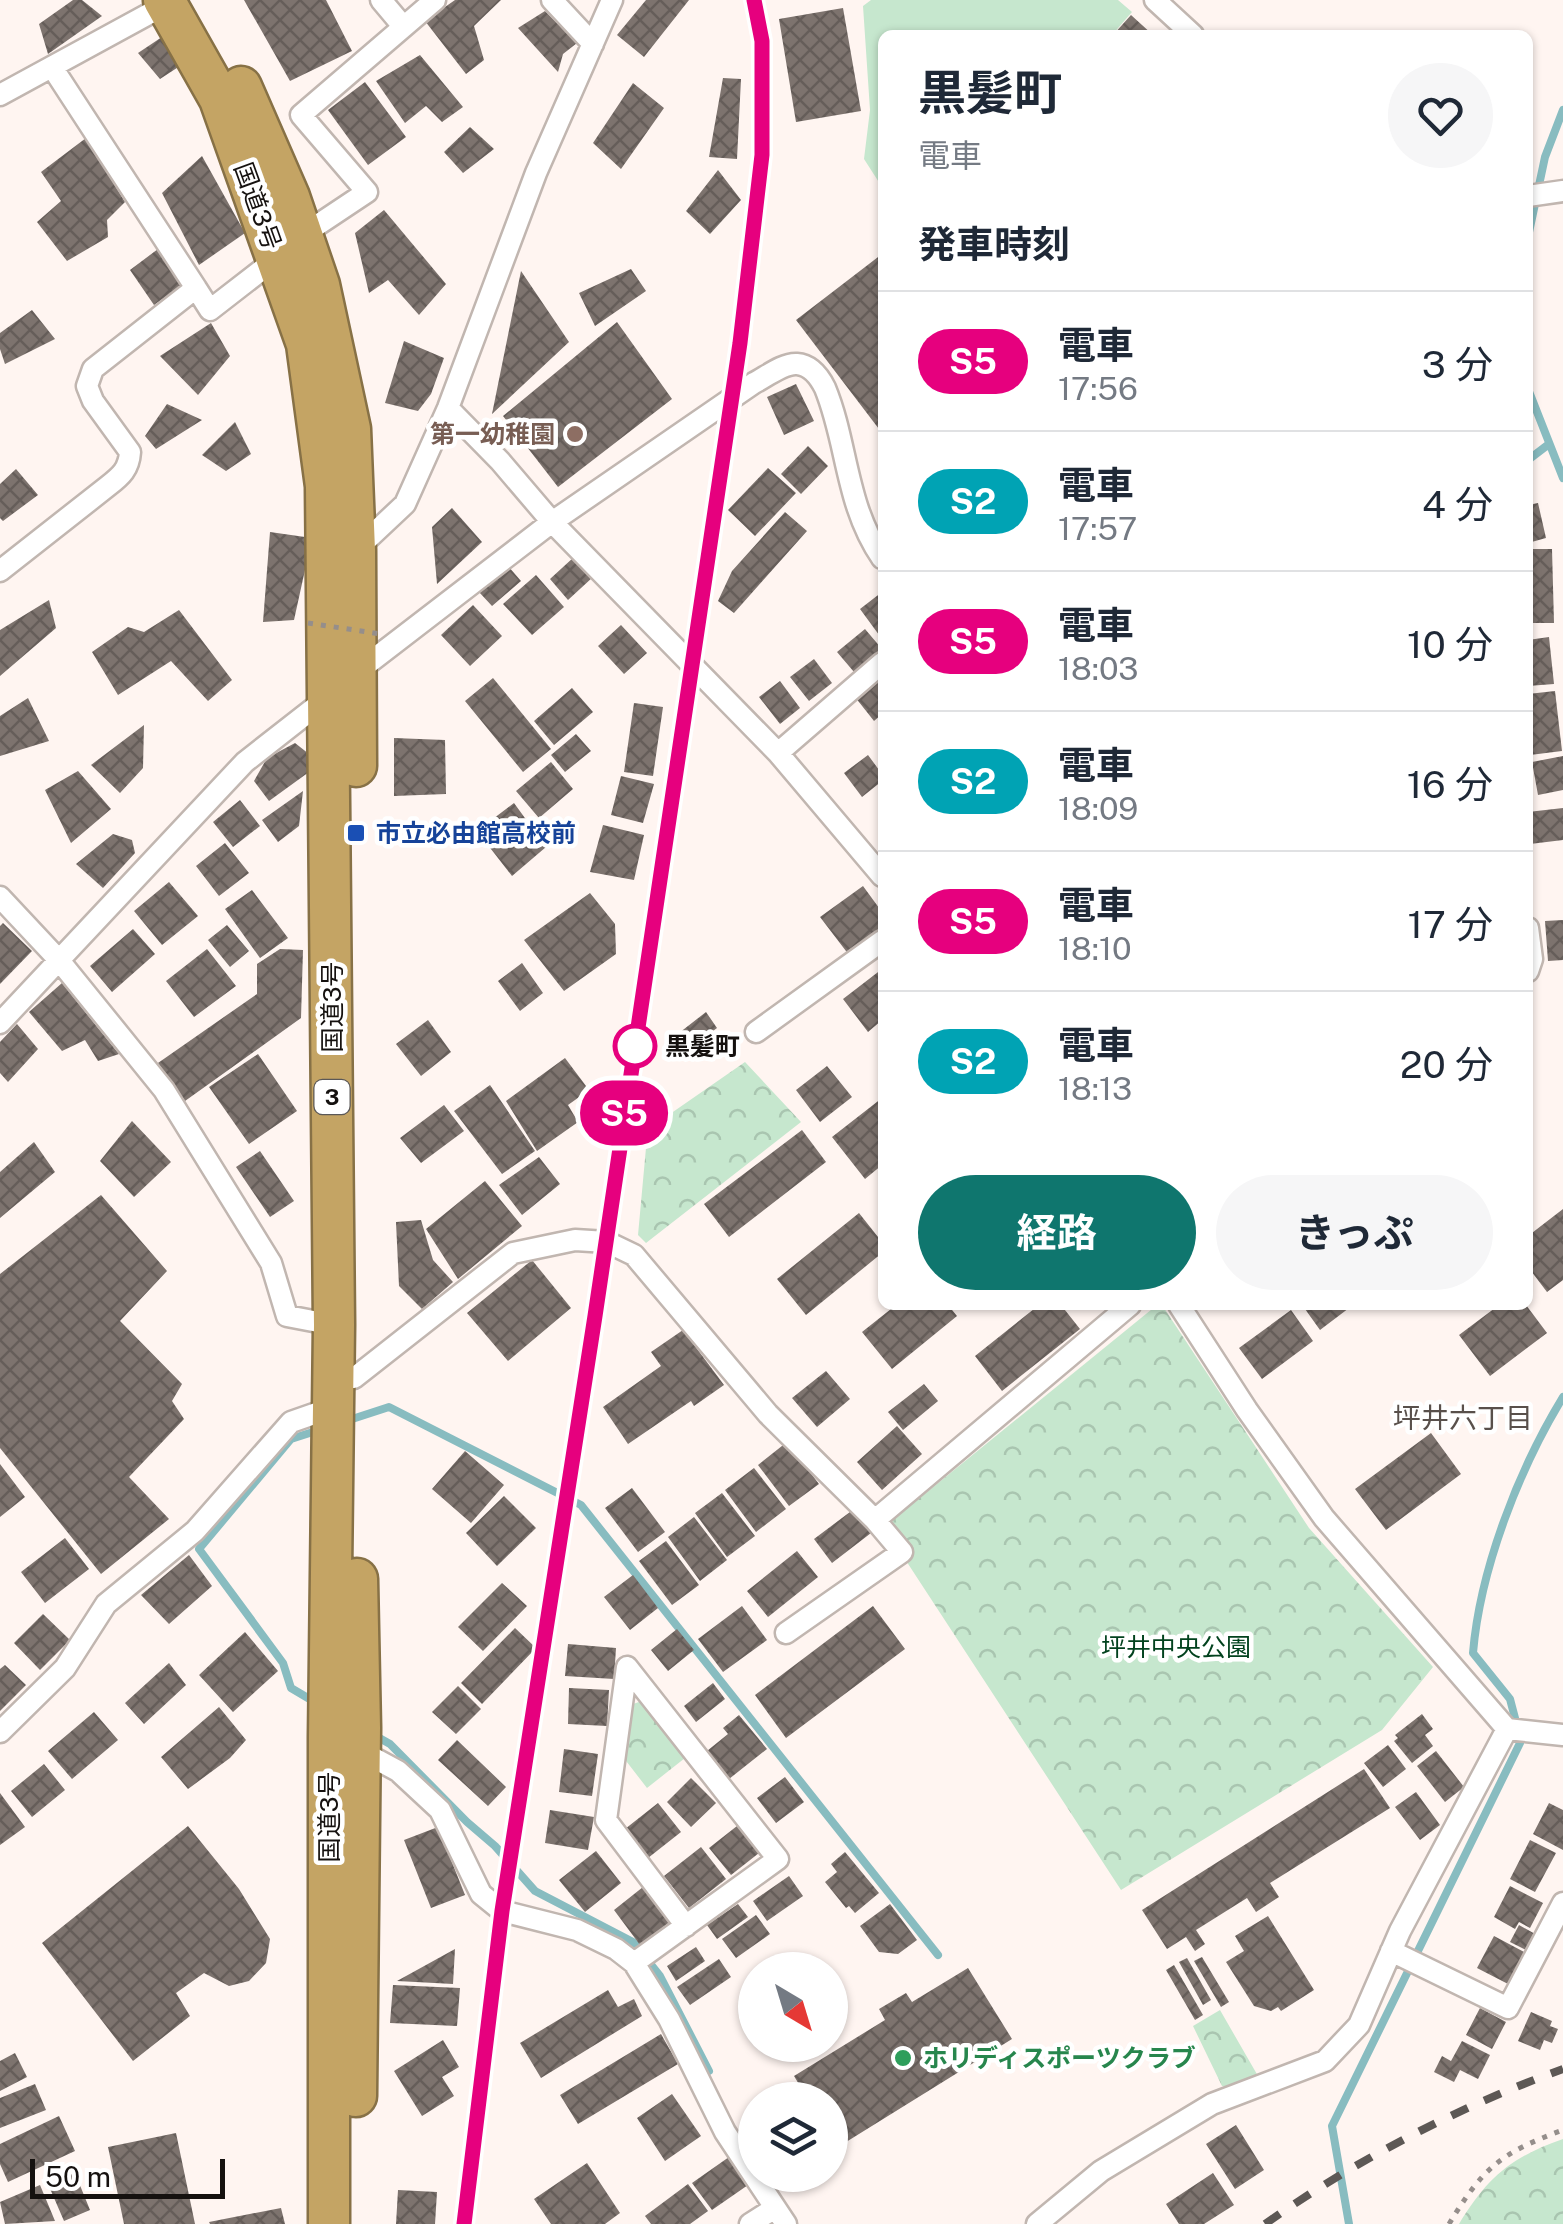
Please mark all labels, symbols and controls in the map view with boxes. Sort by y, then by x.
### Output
button: heart [1388,63,1493,168]
text: 黒髪町 [918,64,1062,121]
text: 電車 [918,137,982,174]
street label: 国道3号 [228,158,288,254]
text: 発車時刻 [918,222,1070,267]
text: 電車 [1058,323,1134,368]
text: S5 [949,341,997,382]
text: 3 分 [1422,342,1493,387]
text: 17:56 [1058,370,1138,407]
place label: 第一幼稚園 [430,419,555,449]
marker: 第一幼稚園 [564,423,586,445]
text: 電車 [1058,463,1134,508]
text: S2 [950,481,996,522]
text: 4 分 [1422,482,1493,527]
text: 17:57 [1058,510,1137,547]
text: 電車 [1058,603,1134,648]
text: S5 [949,621,997,662]
text: 10 分 [1407,622,1493,667]
text: 18:03 [1058,650,1139,687]
text: 電車 [1058,743,1134,788]
text: S2 [950,761,996,802]
text: 16 分 [1407,762,1493,807]
text: 18:09 [1058,790,1138,827]
place label: 市立必由館高校前 [376,818,576,848]
marker: 市立必由館高校前 [345,822,367,844]
text: 電車 [1058,883,1134,928]
text: S5 [949,901,997,942]
text: 17 分 [1407,902,1493,947]
text: 18:10 [1058,930,1132,967]
street label: 国道3号 [317,962,347,1052]
text: 電車 [1058,1023,1134,1068]
marker: 黒髪町 [614,1025,656,1067]
place label: 黒髪町 [665,1031,740,1061]
text: S2 [950,1041,996,1082]
text: 20 分 [1400,1042,1493,1087]
text: 18:13 [1058,1070,1132,1107]
road number: 3 [314,1080,350,1114]
line badge: S5 [579,1080,669,1146]
text: S5 [600,1093,648,1134]
button: 経路 [918,1175,1196,1290]
button: きっぷ [1216,1175,1493,1290]
district label: 坪井六丁目 [1393,1401,1533,1434]
park label: 坪井中央公園 [1101,1632,1251,1662]
street label: 国道3号 [314,1772,344,1862]
north arrow [738,1952,848,2062]
map controls [738,1952,848,2192]
place label: ホリディスポーツクラブ [923,2043,1196,2073]
marker: ホリディスポーツクラブ [892,2047,914,2069]
button: layers [738,2082,848,2192]
scale bar [30,2154,225,2198]
text: 50 m [45,2160,111,2193]

